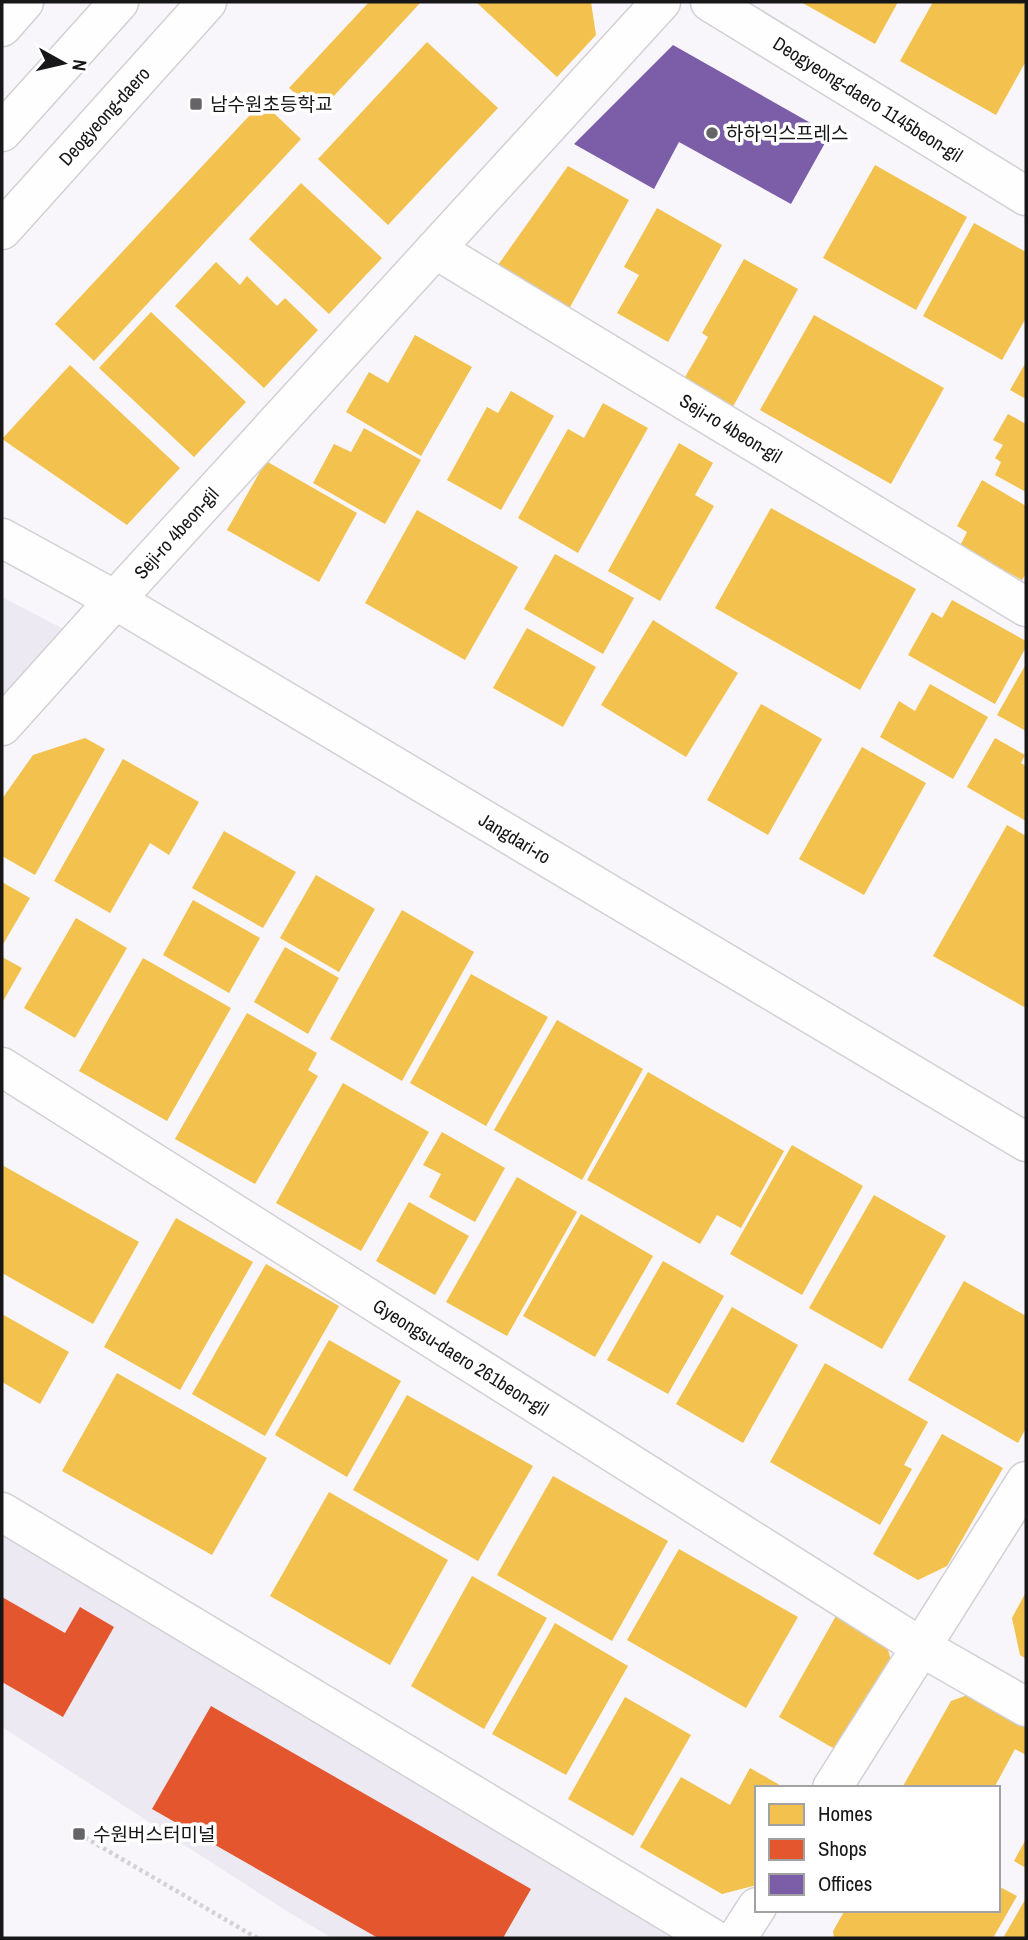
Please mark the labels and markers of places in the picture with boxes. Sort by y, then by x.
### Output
place label: 남수원초등학교 [210,91,332,117]
marker: 남수원초등학교 [188,96,204,112]
place label: 하하익스프레스 [726,120,848,146]
marker: 하하익스프레스 [704,125,720,141]
place label: 수원버스터미널 [93,1821,215,1847]
marker: 수원버스터미널 [71,1826,87,1842]

